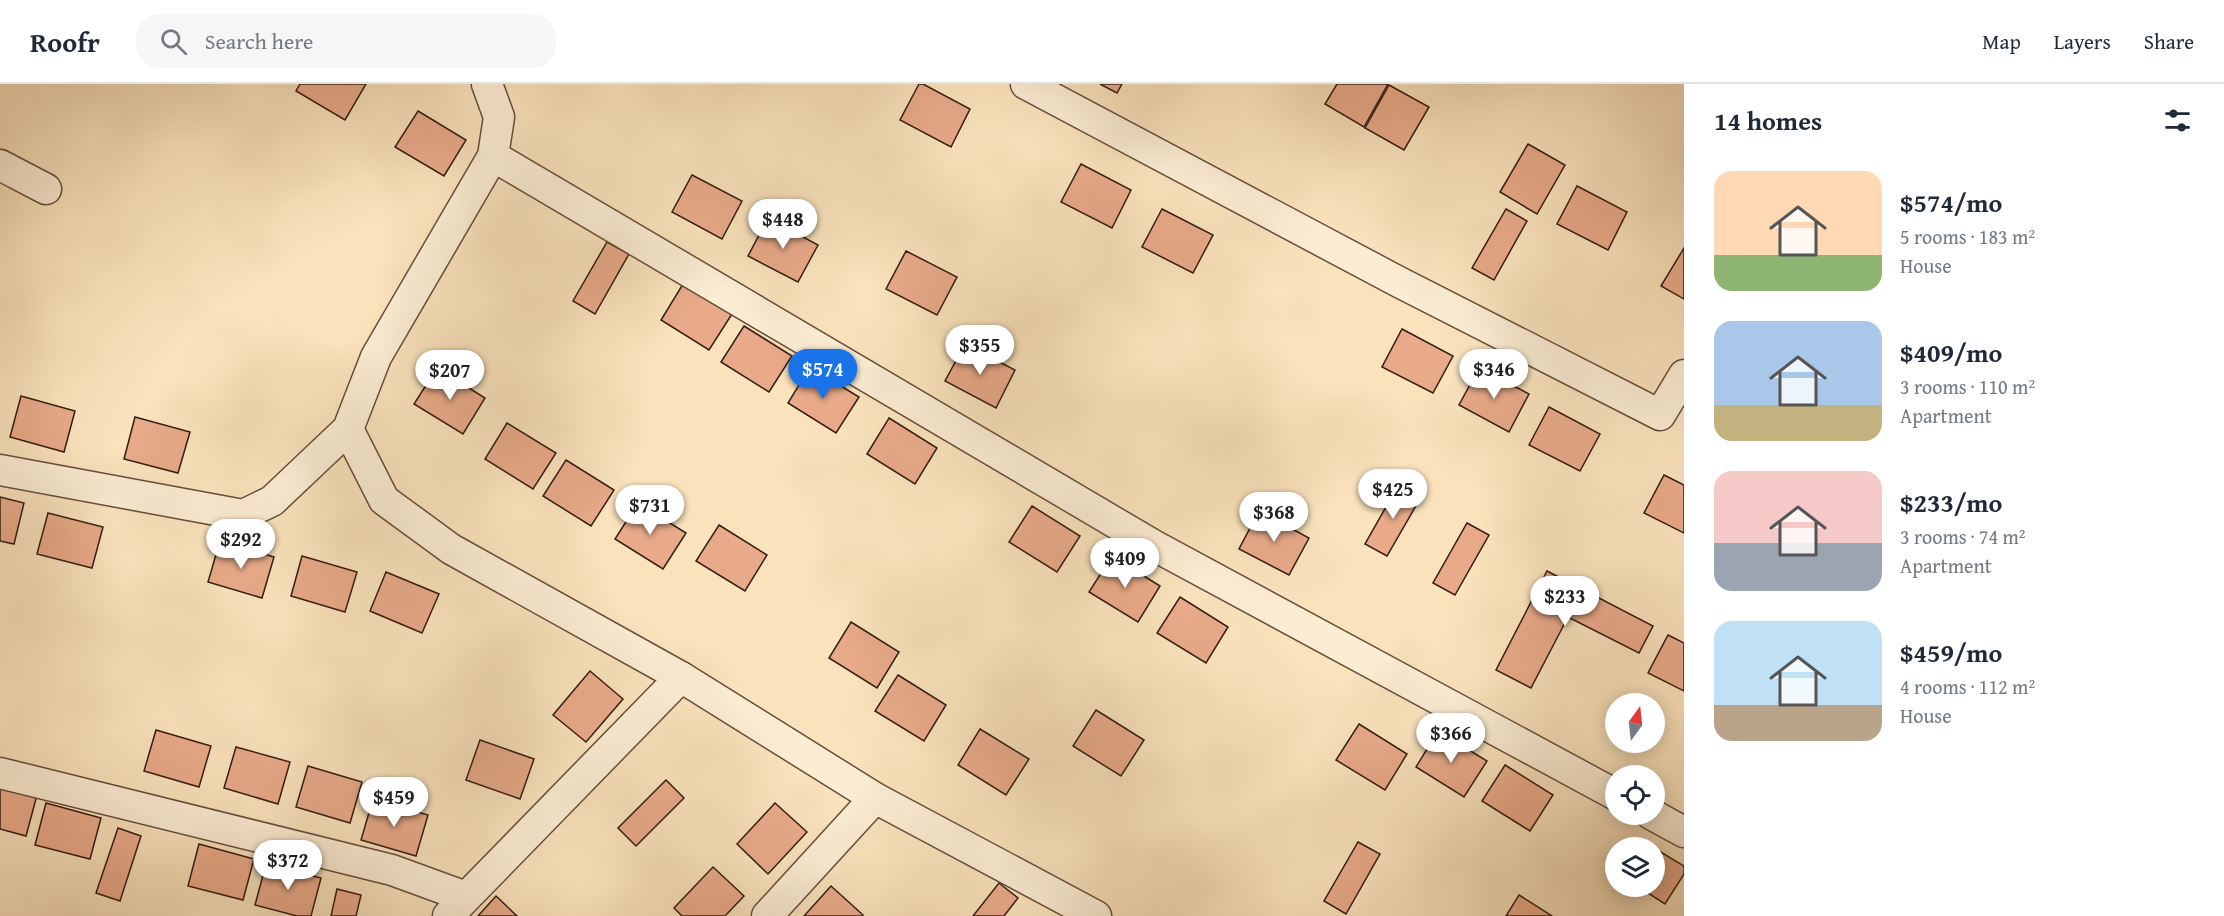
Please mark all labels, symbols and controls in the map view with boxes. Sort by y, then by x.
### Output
search box [136,14,556,68]
text: Roofr [30,21,100,62]
icon: search [157,25,190,58]
text: Search here [205,25,313,57]
text: Map [1982,26,2021,57]
text: Layers [2054,26,2111,57]
text: Share [2144,26,2194,57]
text: 14 homes [1714,101,1822,140]
icon: filters [2161,104,2194,137]
text: $574/mo [1900,183,2002,222]
icon: home [1762,195,1834,267]
pin: $448 [747,199,819,250]
text: $448 [762,204,804,233]
text: 5 rooms · 183 m² [1900,222,2035,251]
text: House [1900,251,1952,280]
pin: $355 [944,325,1016,376]
text: $355 [959,330,1001,359]
text: $409/mo [1900,333,2002,372]
icon: home [1762,345,1834,417]
pin: $574 [787,349,859,400]
pin: $346 [1458,349,1530,400]
pin: $207 [414,350,486,401]
text: $574 [802,354,844,383]
text: $346 [1473,354,1515,383]
text: $207 [429,355,471,384]
text: 3 rooms · 110 m² [1900,372,2035,401]
text: Apartment [1900,401,1992,430]
pin: $425 [1357,469,1429,520]
text: $425 [1372,474,1414,503]
text: $233/mo [1900,483,2002,522]
pin: $731 [614,485,686,536]
text: $731 [629,490,671,519]
pin: $368 [1238,492,1310,543]
icon: home [1762,495,1834,567]
text: $368 [1253,497,1295,526]
pin: $292 [205,519,277,570]
text: 3 rooms · 74 m² [1900,522,2026,551]
text: $292 [220,524,262,553]
pin: $409 [1089,538,1161,589]
text: $409 [1104,543,1146,572]
text: Apartment [1900,551,1992,580]
pin: $233 [1529,576,1601,627]
text: $233 [1544,581,1586,610]
text: $459/mo [1900,633,2002,672]
icon: home [1762,645,1834,717]
text: 4 rooms · 112 m² [1900,672,2035,701]
north arrow [1605,693,1665,753]
map controls [1605,693,1665,897]
text: House [1900,701,1952,730]
pin: $366 [1415,713,1487,764]
text: $366 [1430,718,1472,747]
button: locate [1605,765,1665,825]
pin: $459 [358,777,430,828]
text: $459 [373,782,415,811]
button: layers [1605,837,1665,897]
pin: $372 [252,840,324,891]
text: $372 [267,845,309,874]

